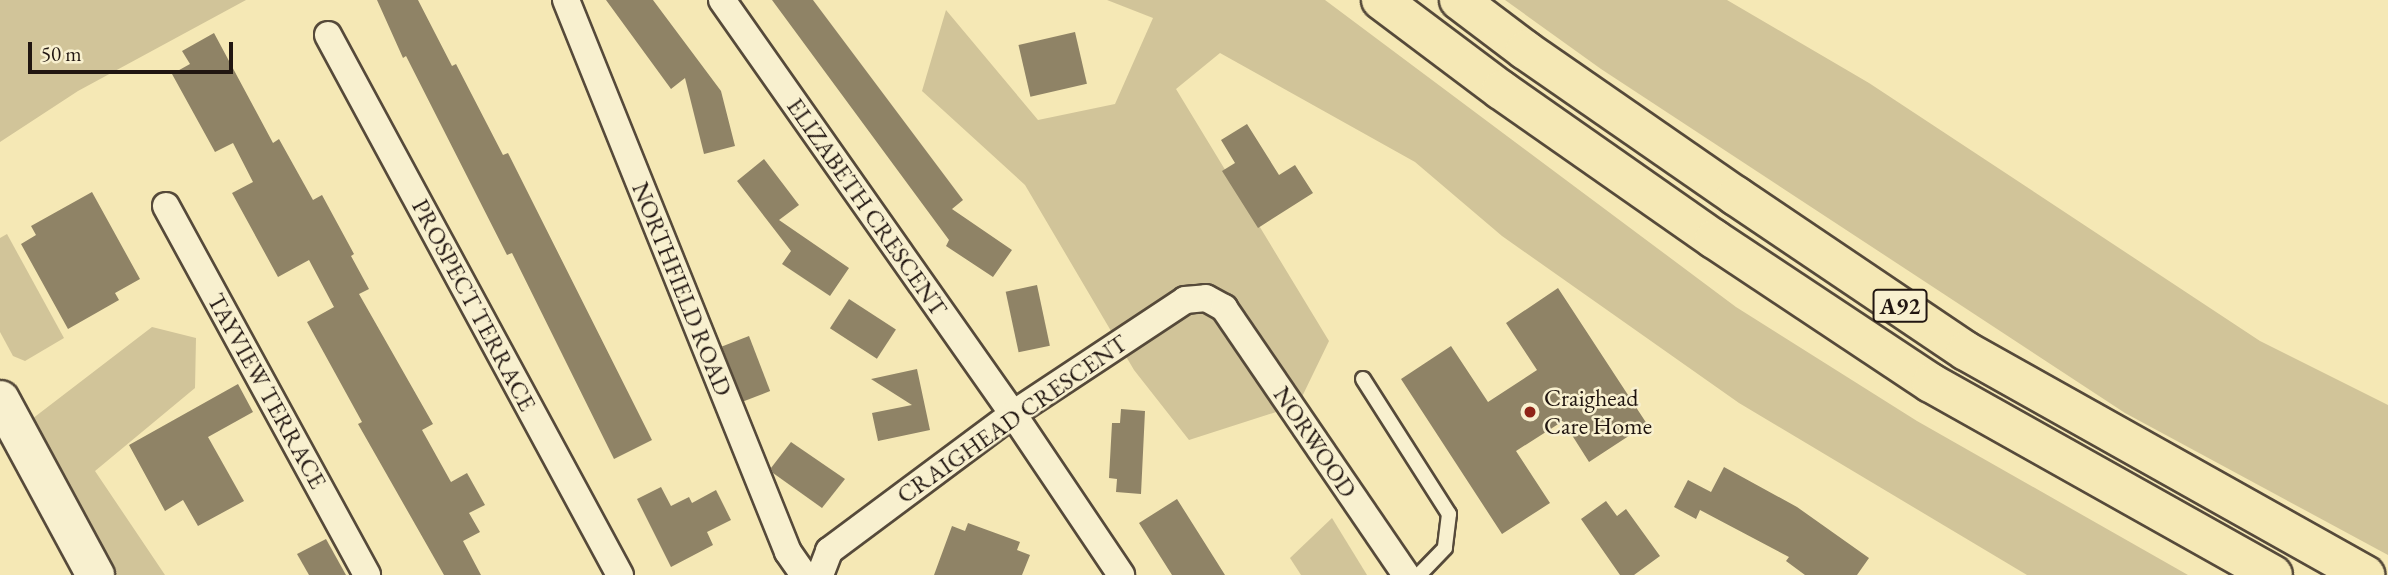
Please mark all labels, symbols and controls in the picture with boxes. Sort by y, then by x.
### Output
scale bar [32,28,236,72]
text: 50 m [41,40,82,67]
street label: ELIZABETH CRESCENT [781,93,953,321]
street label: NORTHFIELD ROAD [626,178,738,400]
street label: PROSPECT TERRACE [406,194,542,416]
road number: A92 [1872,286,1928,326]
street label: TAYVIEW TERRACE [201,288,333,494]
street label: CRAIGHEAD CRESCENT [891,329,1133,509]
street label: NORWOOD [1267,381,1363,503]
place label: Craighead Care Home [1544,384,1652,440]
marker: Craighead Care Home [1522,404,1538,420]

